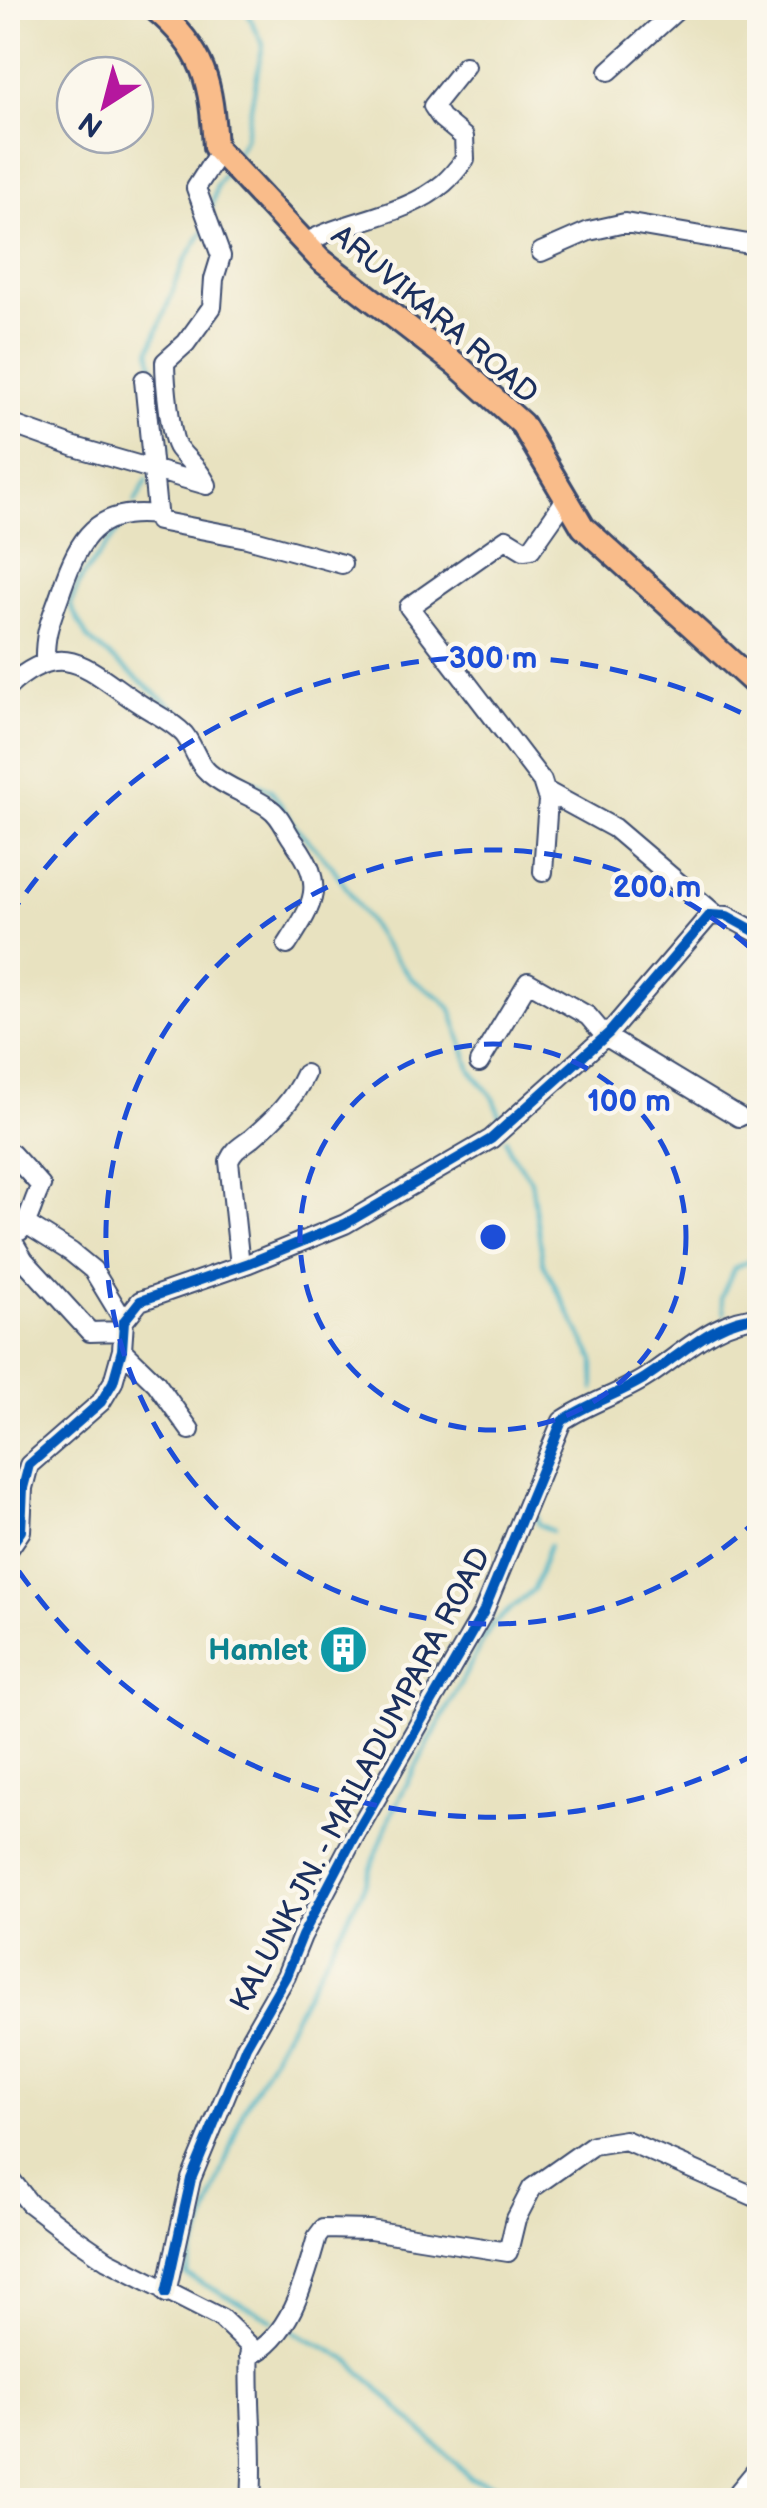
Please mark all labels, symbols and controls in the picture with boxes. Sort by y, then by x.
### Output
north arrow [55,55,155,155]
text: N [73,104,109,144]
street label: ARUVIKARA ROAD [324,218,545,412]
text: 300 m [449,641,537,677]
text: 200 m [613,870,701,906]
text: 100 m [587,1084,671,1120]
centre of rings [475,1219,511,1255]
street label: KALUNK JN. - MAILADUMPARA ROAD [223,1541,499,2017]
building icon: Hamlet [317,1624,369,1676]
place label: Hamlet [208,1633,308,1669]

